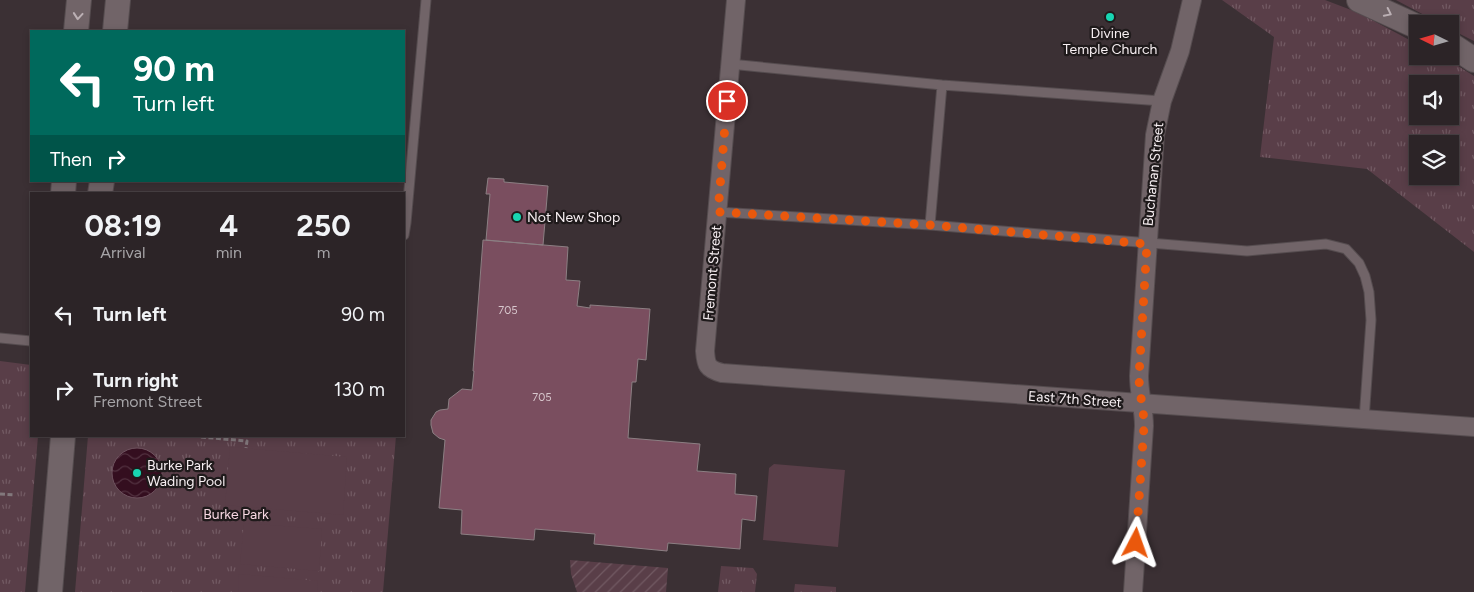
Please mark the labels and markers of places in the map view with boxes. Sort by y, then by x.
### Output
marker: Divine Temple Church [1104,11,1116,23]
place label: Divine Temple Church [1063,25,1158,58]
pin [706,80,748,122]
place label: Not New Shop [527,209,620,226]
marker: Not New Shop [511,211,523,223]
place label: Burke Park Wading Pool [147,457,225,490]
marker: Burke Park Wading Pool [131,467,143,479]

